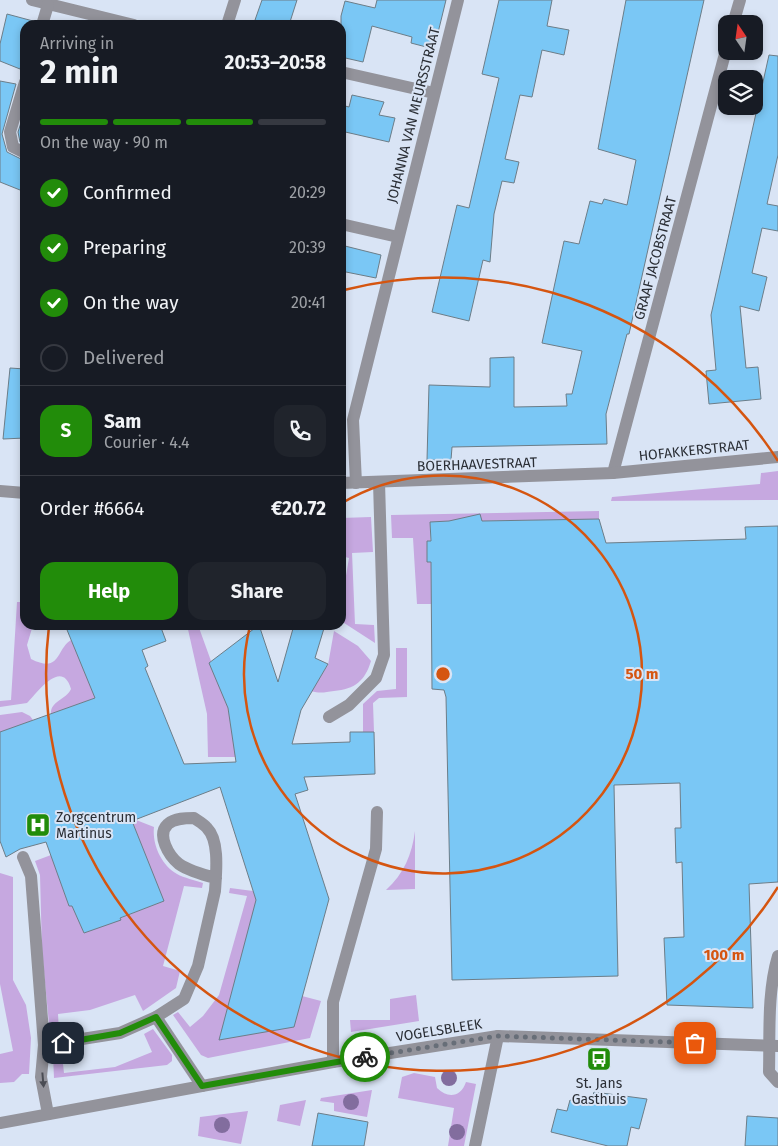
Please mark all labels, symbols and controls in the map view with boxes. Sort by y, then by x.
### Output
north arrow [718,15,762,60]
map controls [718,15,763,115]
street label: JOHANNA VAN MEURSSTRAAT [383,25,444,205]
text: Arriving in [40,34,114,53]
text: 20:53–20:58 [225,51,326,74]
text: 2 min [40,53,119,91]
button: layers [718,70,763,115]
text: On the way · 90 m [40,133,168,152]
icon: check [40,179,68,207]
text: Confirmed [83,181,172,204]
text: 20:29 [289,183,326,202]
street label: GRAAF JACOBSTRAAT [631,194,680,322]
icon: check [40,234,68,262]
text: Preparing [83,236,166,259]
text: 20:39 [289,238,326,257]
icon: check [40,289,68,317]
text: On the way [83,291,179,314]
text: 20:41 [291,293,326,312]
text: Delivered [83,346,165,369]
button: phone [274,405,326,457]
text: Sam [104,410,141,433]
text: S [61,419,71,442]
text: Courier · 4.4 [104,433,190,452]
street label: HOFAKKERSTRAAT [638,436,751,465]
street label: BOERHAAVESTRAAT [417,454,538,475]
text: Order #6664 [40,497,144,520]
text: €20.72 [271,497,326,520]
button: Help [40,562,178,620]
button: Share [188,562,326,620]
centre of rings [434,665,452,683]
text: 50 m [625,665,659,683]
place label: Zorgcentrum Martinus [56,809,136,842]
hospital icon: Zorgcentrum Martinus [25,812,51,838]
text: 100 m [704,946,744,964]
street label: VOGELSBLEEK [395,1015,484,1046]
pin [42,1022,84,1064]
pin [674,1022,716,1064]
icon: home [49,1029,77,1057]
icon: bag [681,1029,709,1057]
courier [340,1032,390,1082]
icon: bike [351,1043,379,1071]
bus stop icon: St. Jans Gasthuis [586,1046,612,1072]
one-way arrow [39,1072,47,1088]
place label: St. Jans Gasthuis [572,1075,627,1108]

